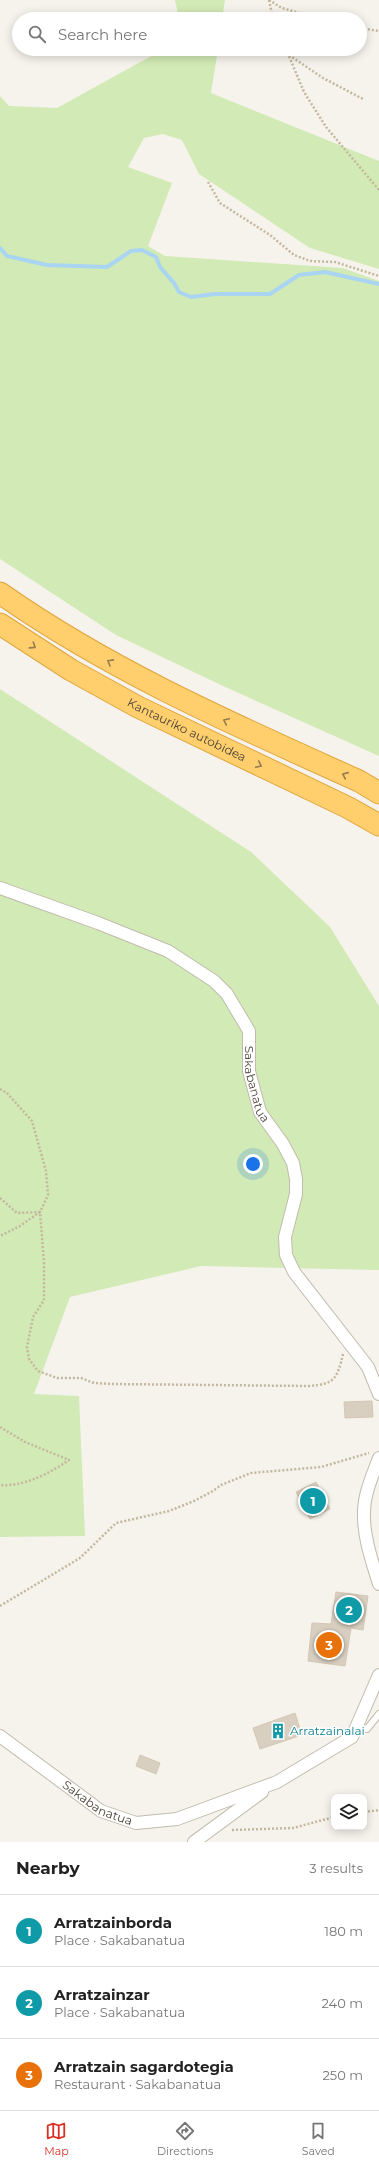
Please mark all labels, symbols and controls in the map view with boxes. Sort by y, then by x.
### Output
search box [12,12,367,56]
icon: search [26,23,48,45]
text: Search here [58,25,147,44]
one-way arrow [29,641,36,648]
one-way arrow [107,660,115,667]
street label: Kantauriko autobidea [125,695,249,765]
one-way arrow [223,718,231,726]
one-way arrow [254,760,262,768]
one-way arrow [341,772,349,780]
street label: Sakabanatua [242,1046,273,1125]
your location [243,1154,263,1174]
pin: 1 [300,1486,326,1516]
pin: 2 [336,1595,362,1625]
pin: 3 [316,1630,342,1660]
building icon: Arratzainalai [269,1722,287,1740]
place label: Arratzainalai [290,1723,365,1738]
street label: Sakabanatua [60,1777,135,1828]
map controls [331,1794,367,1830]
button: layers [331,1794,367,1830]
text: Nearby [16,1858,80,1878]
text: 3 results [309,1860,363,1876]
text: Arratzainborda [54,1913,172,1932]
text: 1 [26,1923,32,1939]
text: 180 m [324,1923,363,1939]
text: Place · Sakabanatua [54,1932,185,1948]
text: Arratzainzar [54,1985,150,2004]
text: 2 [25,1995,33,2011]
text: 240 m [322,1995,363,2011]
text: Place · Sakabanatua [54,2004,185,2020]
text: Arratzain sagardotegia [54,2057,234,2076]
text: 3 [25,2067,33,2083]
text: 250 m [322,2067,363,2083]
text: Restaurant · Sakabanatua [54,2076,221,2092]
tab: Map [44,2120,69,2158]
tab: Directions [157,2120,213,2158]
tab: Saved [302,2120,335,2158]

